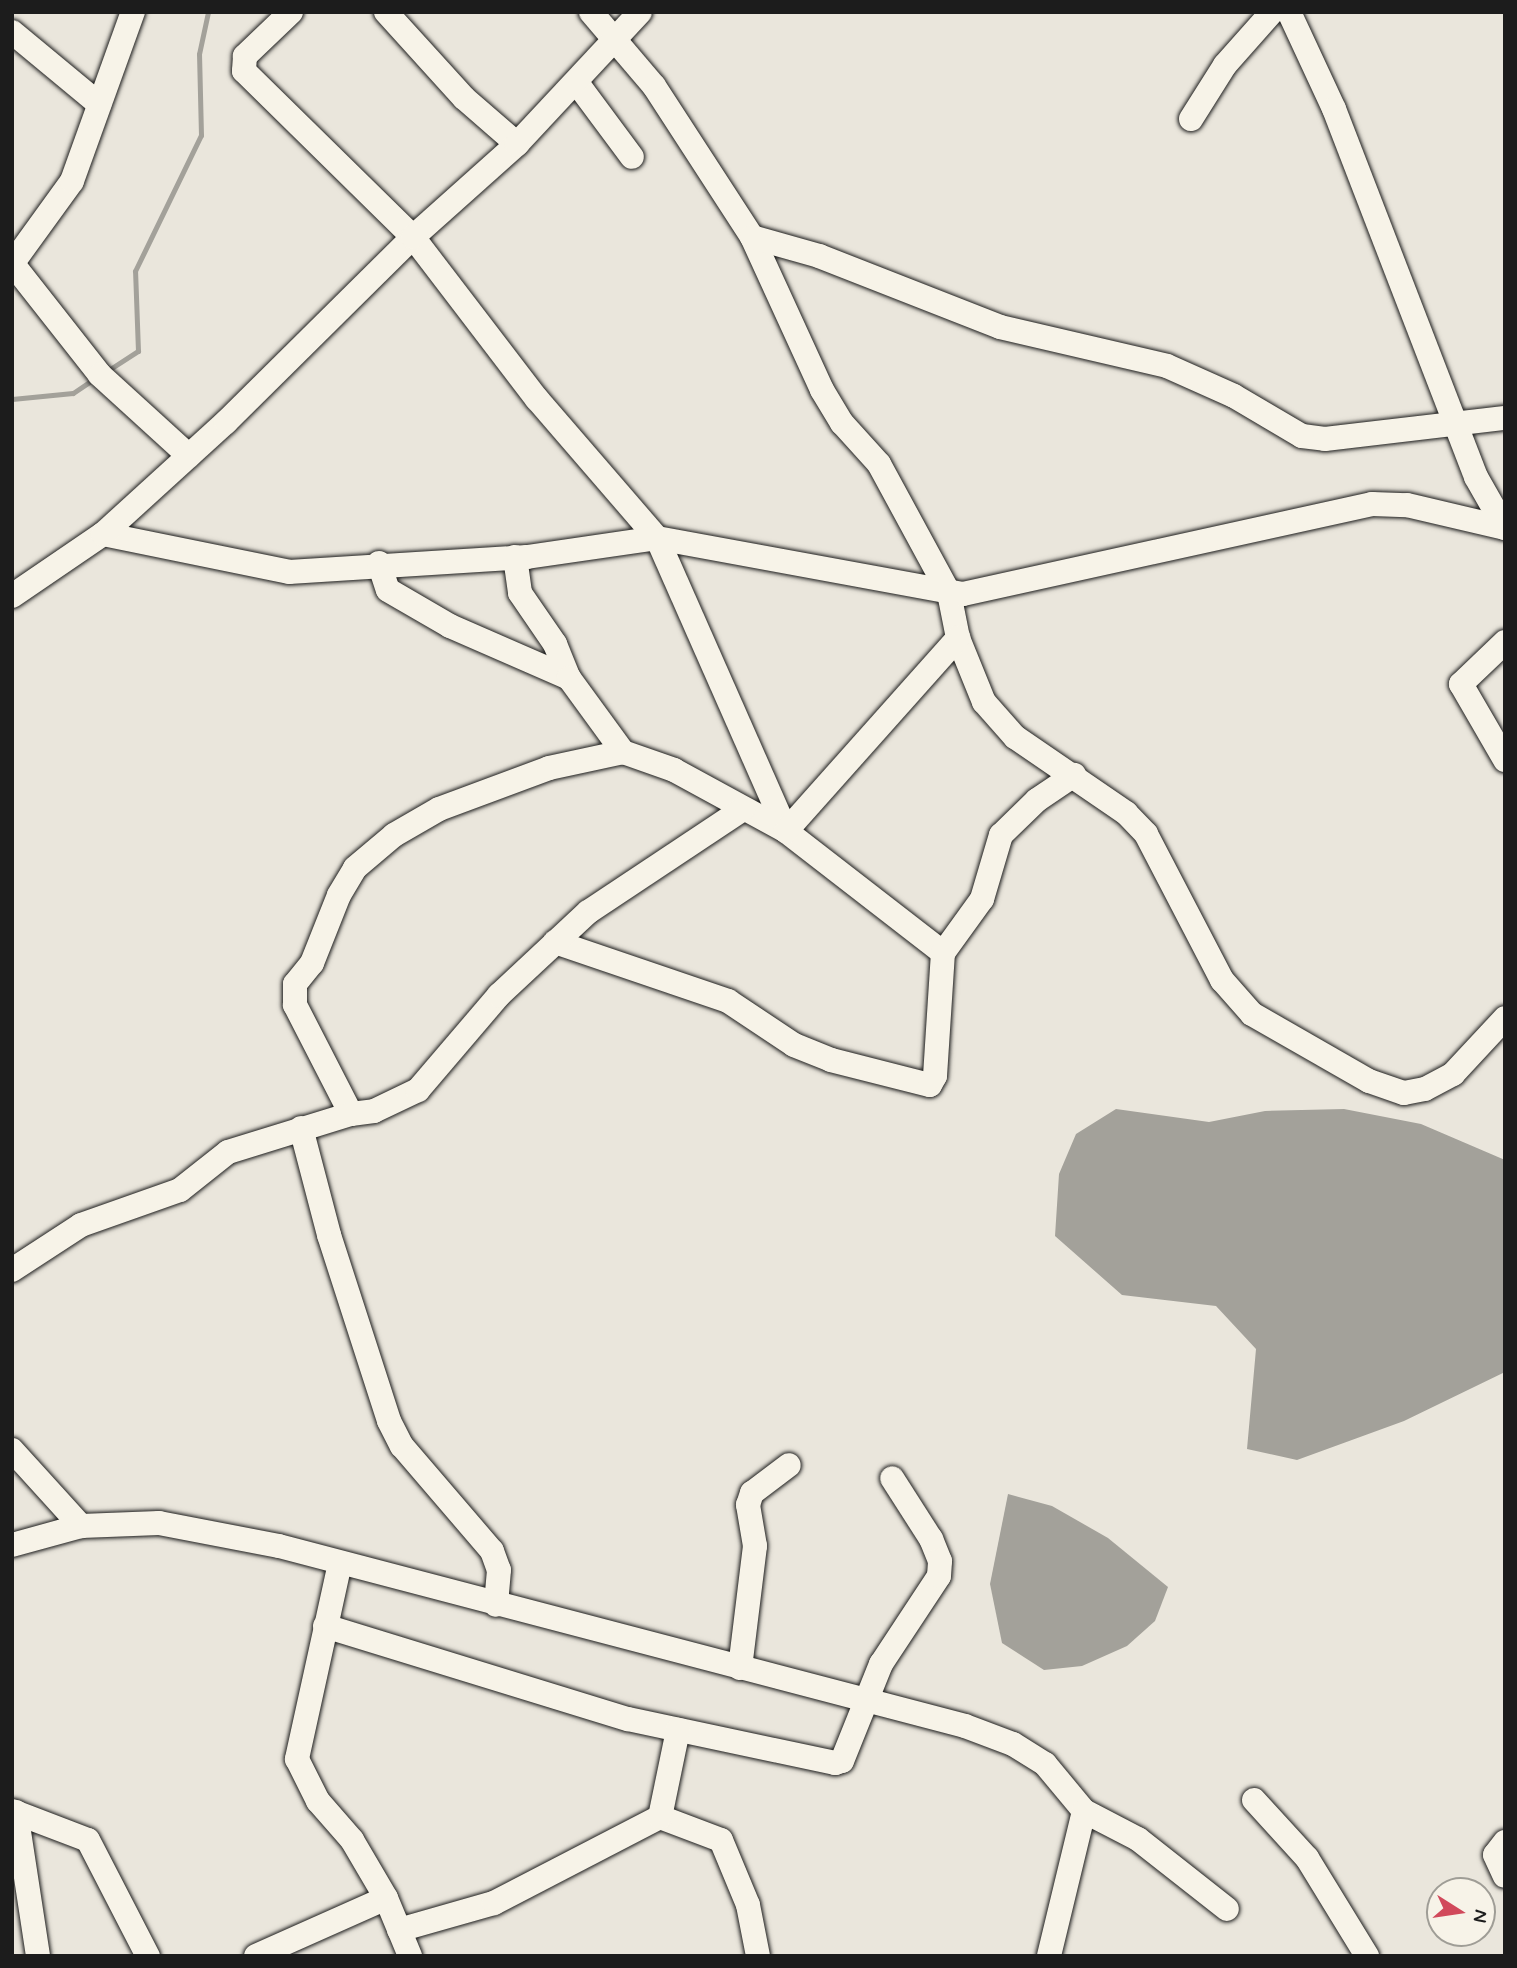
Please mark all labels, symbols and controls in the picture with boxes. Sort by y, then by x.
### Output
north arrow [1426,1877,1496,1947]
text: N [1467,1907,1494,1925]

